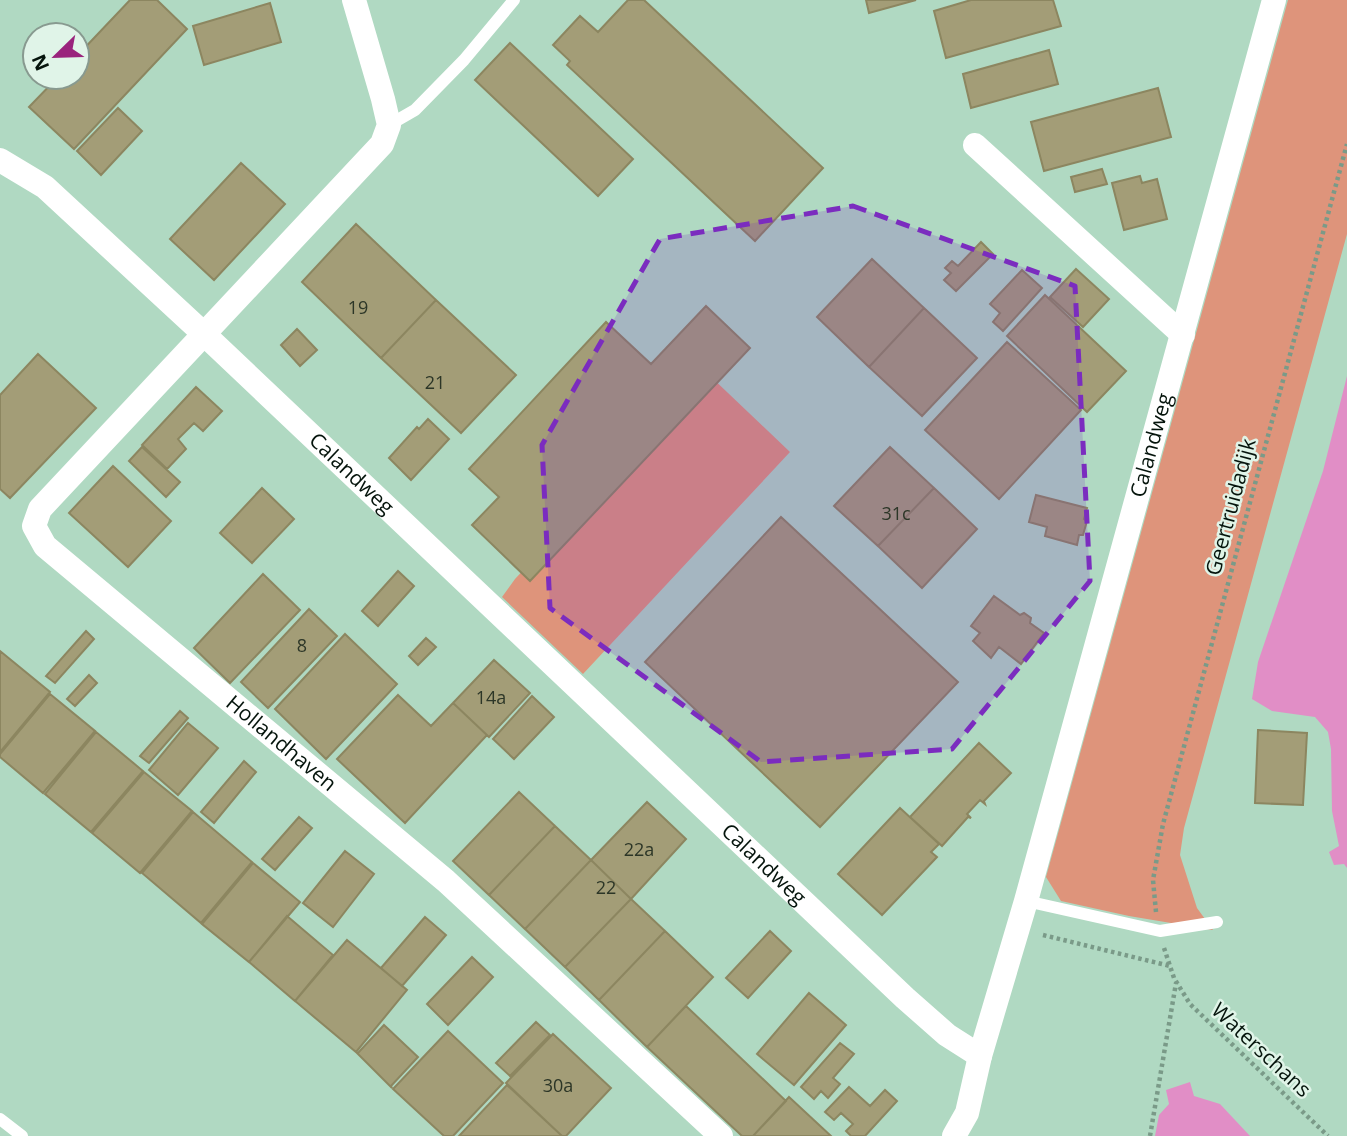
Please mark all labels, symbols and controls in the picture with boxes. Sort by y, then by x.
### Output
north arrow [21,21,91,91]
text: N [25,50,55,75]
house number: 19 [348,295,368,319]
house number: 21 [425,370,445,394]
street label: Calandweg [1123,390,1178,500]
street label: Calandweg [304,426,401,520]
street label: Geertruidadijk [1198,435,1262,578]
house number: 31c [881,501,911,525]
house number: 8 [297,633,307,657]
house number: 14a [476,685,506,709]
street label: Hollandhaven [221,688,343,797]
street label: Calandweg [716,816,813,910]
house number: 22a [624,837,654,861]
house number: 22 [596,875,616,899]
street label: Waterschans [1206,996,1317,1103]
house number: 30a [543,1073,573,1097]

